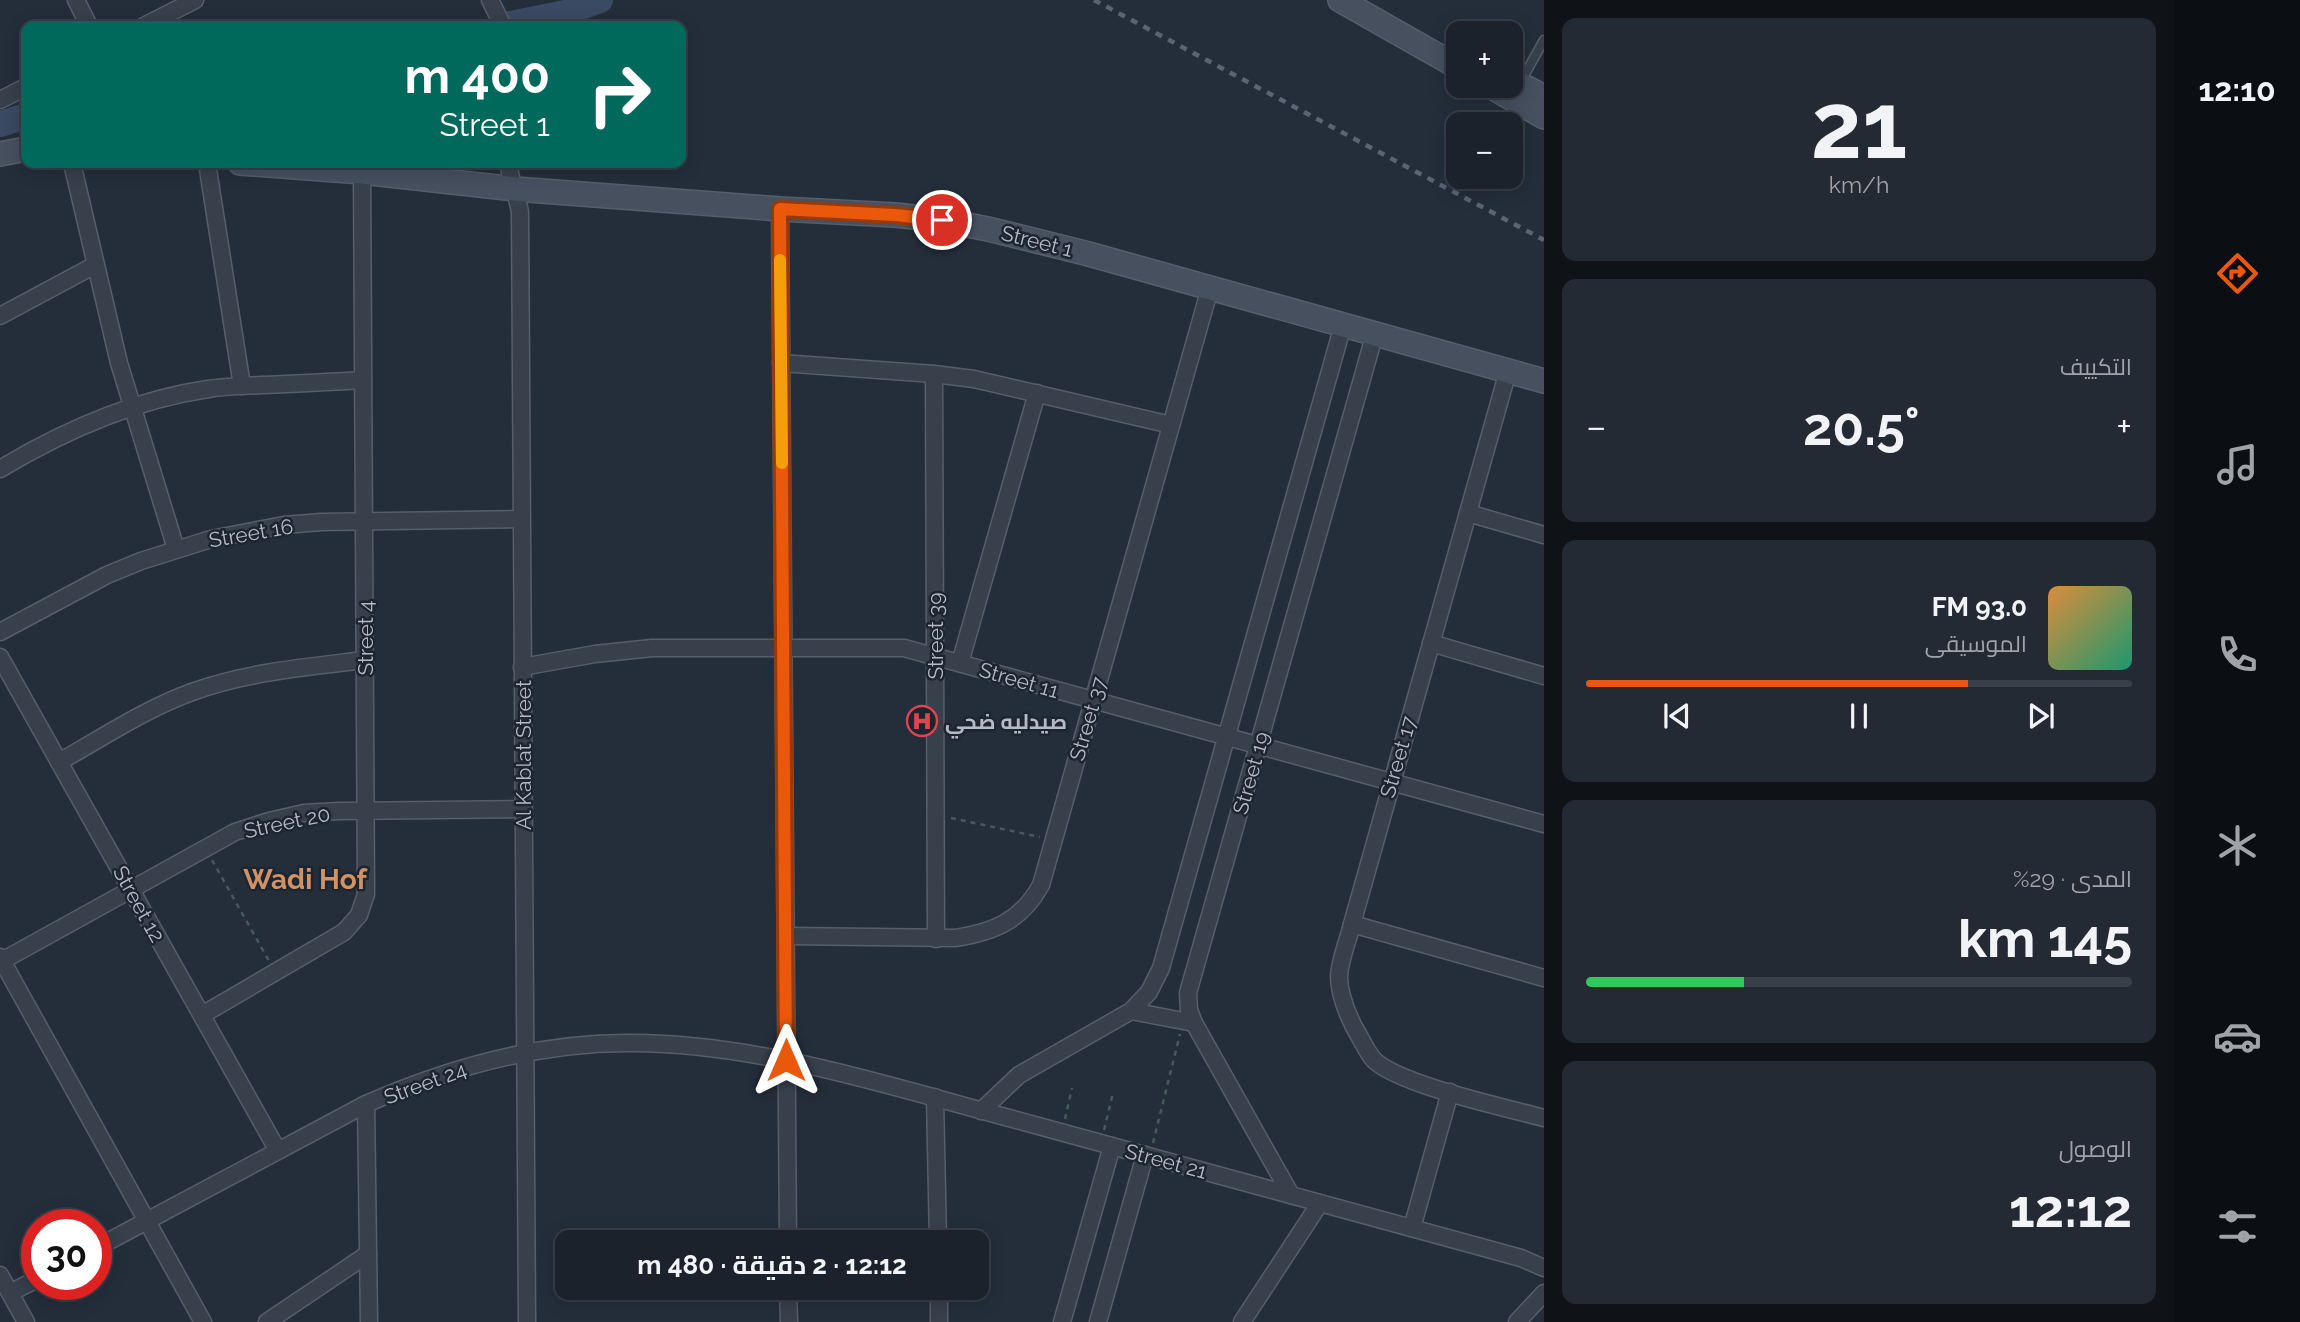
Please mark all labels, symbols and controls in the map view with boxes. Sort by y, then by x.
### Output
map controls [1446,21,1523,189]
button: + [1446,21,1523,98]
text: 400 m [404,47,550,104]
icon: right [574,49,665,140]
text: 12:10 [2198,71,2276,108]
text: 21 [1811,72,1907,179]
text: Street 1 [439,106,550,143]
button: − [1446,112,1523,189]
text: km/h [1829,171,1889,198]
pin [912,190,972,250]
icon: arrive [923,201,961,239]
street label: Street 1 [999,220,1075,262]
icon: directions [2213,249,2262,298]
text: التكييف [2060,353,2132,380]
text: 20.5° [1803,396,1920,457]
text: − [1586,404,1606,449]
text: + [2116,404,2132,449]
icon: music [2213,440,2262,489]
street label: Street 16 [207,513,295,553]
street label: Street 39 [923,592,948,680]
text: 93.0 FM [1932,592,2027,622]
street label: Street 4 [353,600,378,676]
text: الموسيقى [1925,630,2027,657]
icon: phone [2213,630,2262,679]
street label: Street 11 [976,657,1062,703]
street label: Street 37 [1064,674,1112,764]
street label: Al Kablat Street [511,680,536,830]
icon: previous [1658,697,1696,735]
icon: pause [1840,697,1878,735]
icon: next [2022,697,2060,735]
hospital icon: صيدليه ضحي [905,704,939,738]
place label: صيدليه ضحي [945,709,1067,739]
street label: Street 17 [1374,713,1422,801]
street label: Street 19 [1227,729,1275,817]
street label: Street 20 [242,801,332,843]
icon: climate [2213,821,2262,870]
street label: Street 12 [108,861,170,947]
district label: Wadi Hof [243,863,368,896]
text: المدى · 29% [2013,865,2132,892]
text: 145 km [1958,908,2132,969]
icon: car [2213,1012,2262,1061]
position arrow [749,1023,823,1097]
street label: Street 24 [380,1057,470,1109]
text: الوصول [2059,1135,2132,1162]
street label: Street 21 [1122,1138,1210,1184]
text: 12:12 [2009,1178,2132,1239]
icon: filters [2213,1202,2262,1251]
speed limit sign: 30 [21,1209,112,1300]
text: 12:12 · 2 دقيقة · 480 m [637,1250,907,1280]

